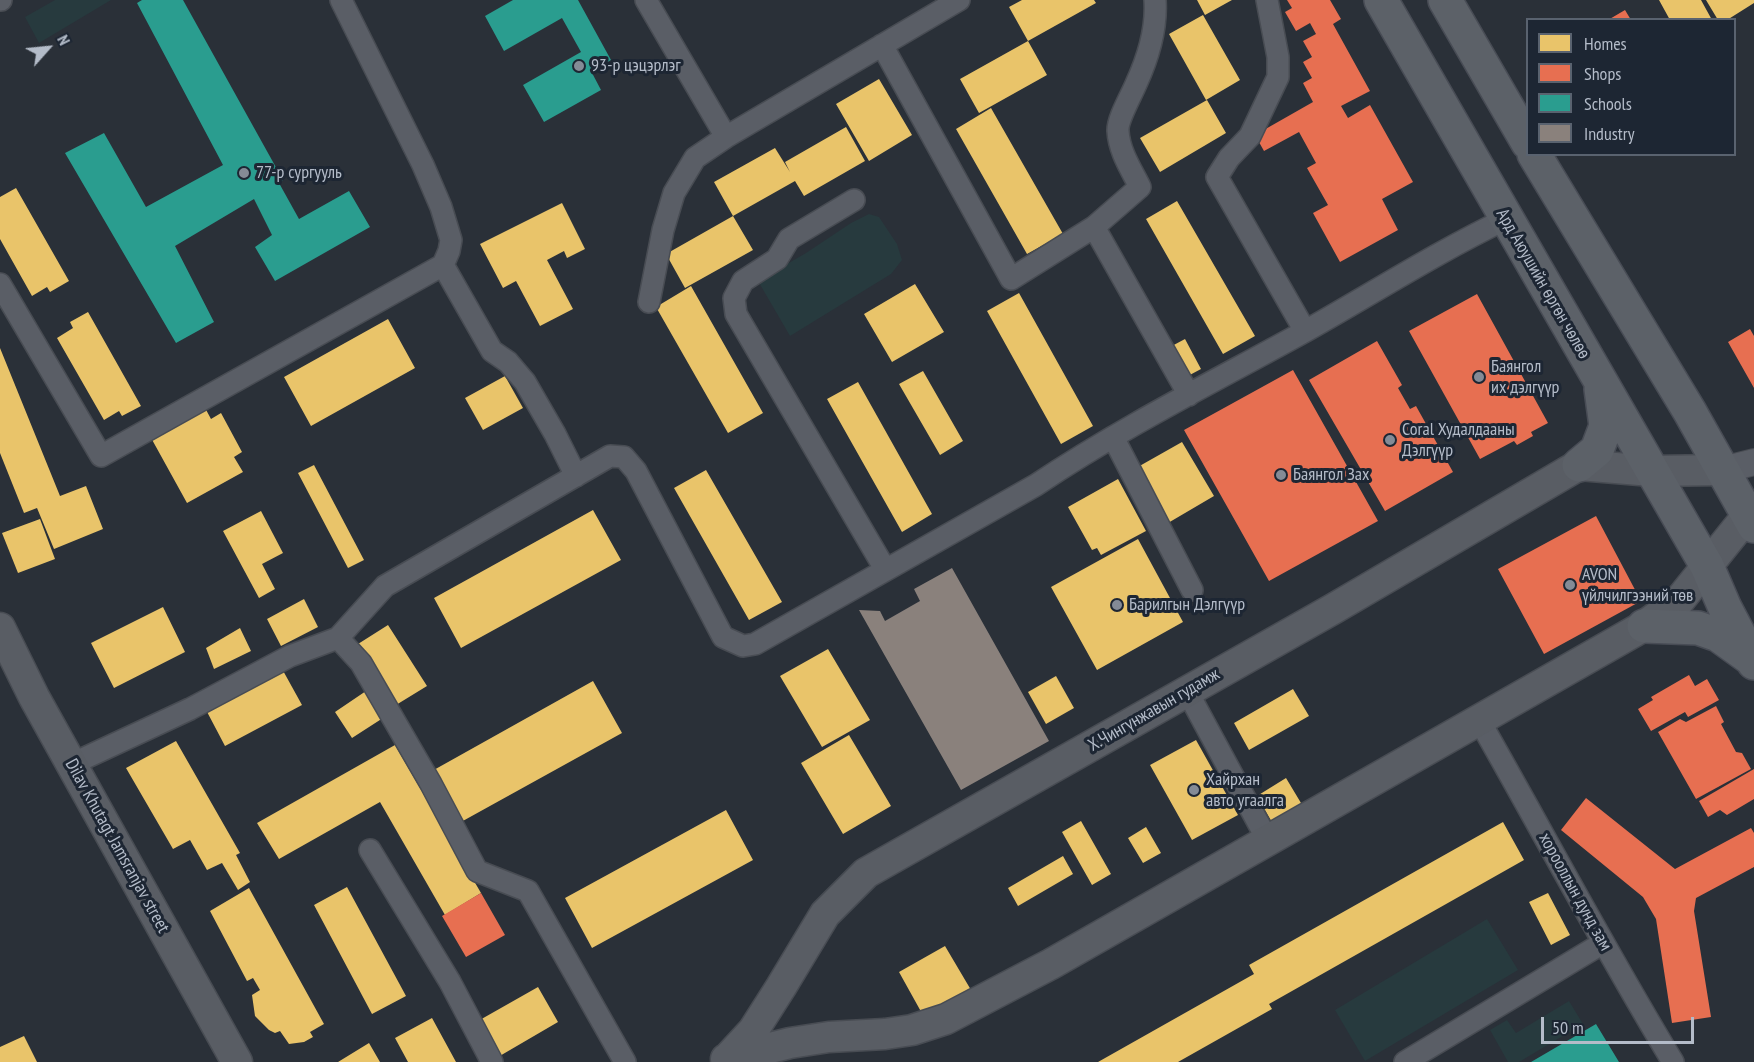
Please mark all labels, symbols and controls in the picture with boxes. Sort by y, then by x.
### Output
north arrow [18,18,78,78]
legend [1526,18,1736,156]
text: N [53,31,75,48]
text: Homes [1584,32,1627,55]
place label: 93-р цэцэрлэг [591,55,681,77]
marker: 93-р цэцэрлэг [572,59,586,73]
text: Shops [1584,62,1621,85]
text: Schools [1584,92,1632,115]
text: Industry [1584,122,1634,145]
place label: 77-р сургууль [256,162,342,184]
marker: 77-р сургууль [237,166,251,180]
street label: Ард Аюушийн өргөн чөлөө [1491,205,1595,363]
place label: Баянгол их дэлгүүр [1491,356,1559,398]
marker: Баянгол их дэлгүүр [1472,370,1486,384]
place label: Coral Худалдааны Дэлгүүр [1402,419,1515,462]
marker: Coral Худалдааны Дэлгүүр [1383,433,1397,447]
place label: Баянгол Зах [1293,464,1369,486]
marker: Баянгол Зах [1274,468,1288,482]
place label: AVON үйлчилгээний төв [1582,564,1693,606]
marker: AVON үйлчилгээний төв [1563,578,1577,592]
place label: Барилгын Дэлгүүр [1129,594,1245,616]
marker: Барилгын Дэлгүүр [1110,598,1124,612]
street label: Х.Чингүнжавын гудамж [1084,664,1224,756]
street label: Dilav Khutagt Jamsranjav street [60,755,174,937]
place label: Хайрхан авто угаалга [1206,769,1284,812]
marker: Хайрхан авто угаалга [1187,783,1201,797]
street label: хорооллын дунд зам [1534,829,1616,955]
scale bar [1544,1005,1697,1043]
text: 50 m [1552,1016,1584,1039]

